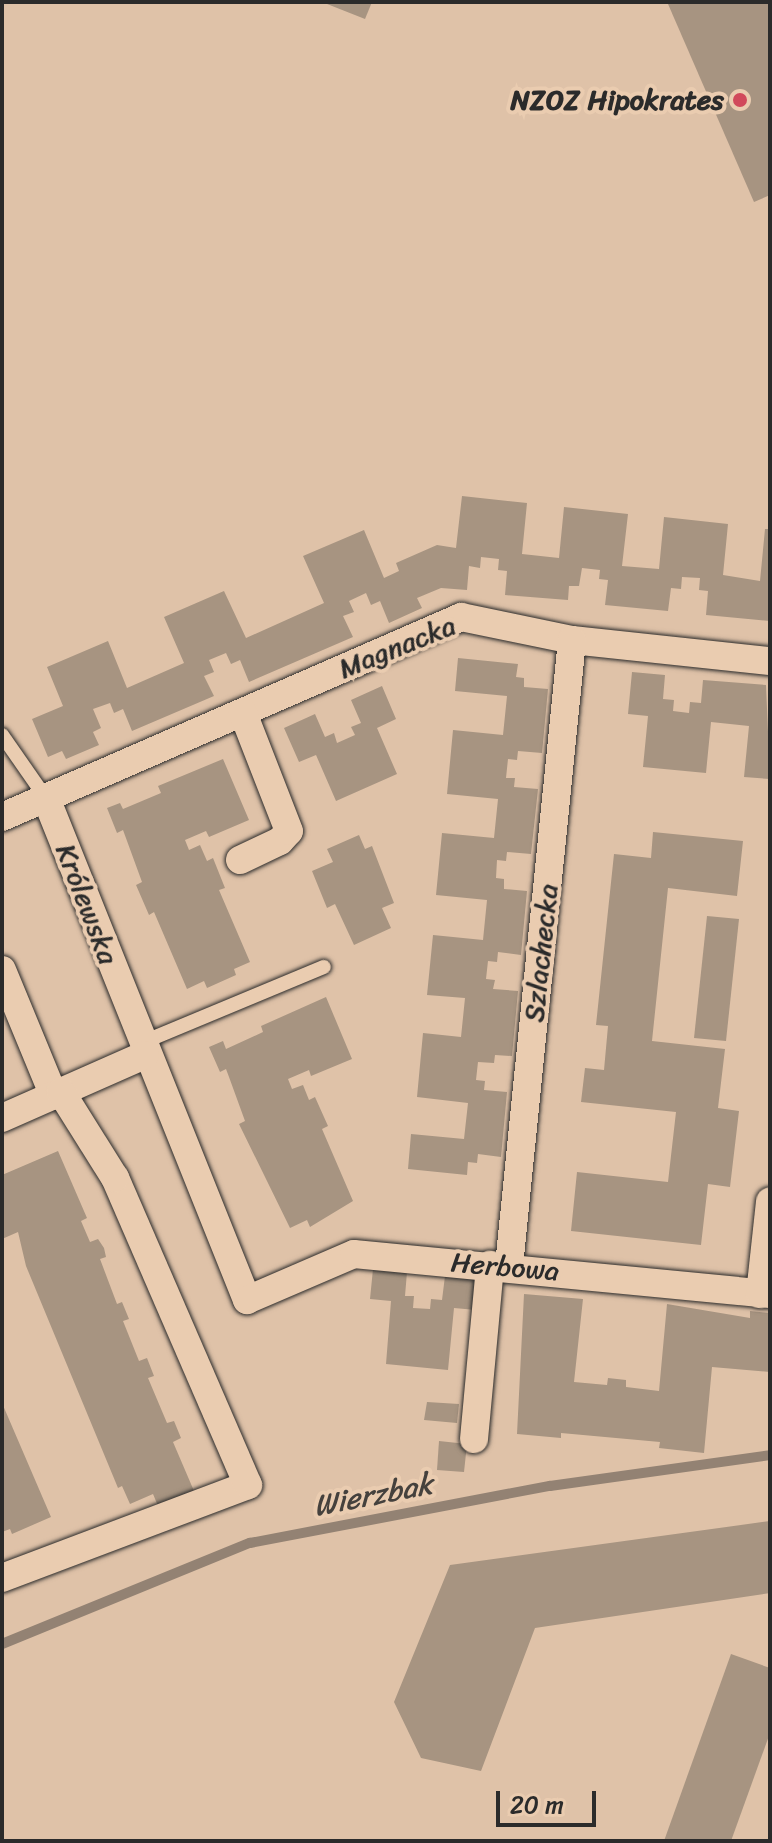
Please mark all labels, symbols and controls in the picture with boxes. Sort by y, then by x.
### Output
place label: NZOZ Hipokrates [510,83,724,117]
marker: NZOZ Hipokrates [731,91,749,109]
street label: Magnacka [334,608,460,686]
street label: Królewska [49,839,125,969]
street label: Szlachecka [517,882,565,1024]
street label: Herbowa [450,1246,560,1288]
water label: Wierzbak [310,1466,436,1524]
scale bar [500,1775,600,1825]
text: 20 m [510,1784,564,1826]

